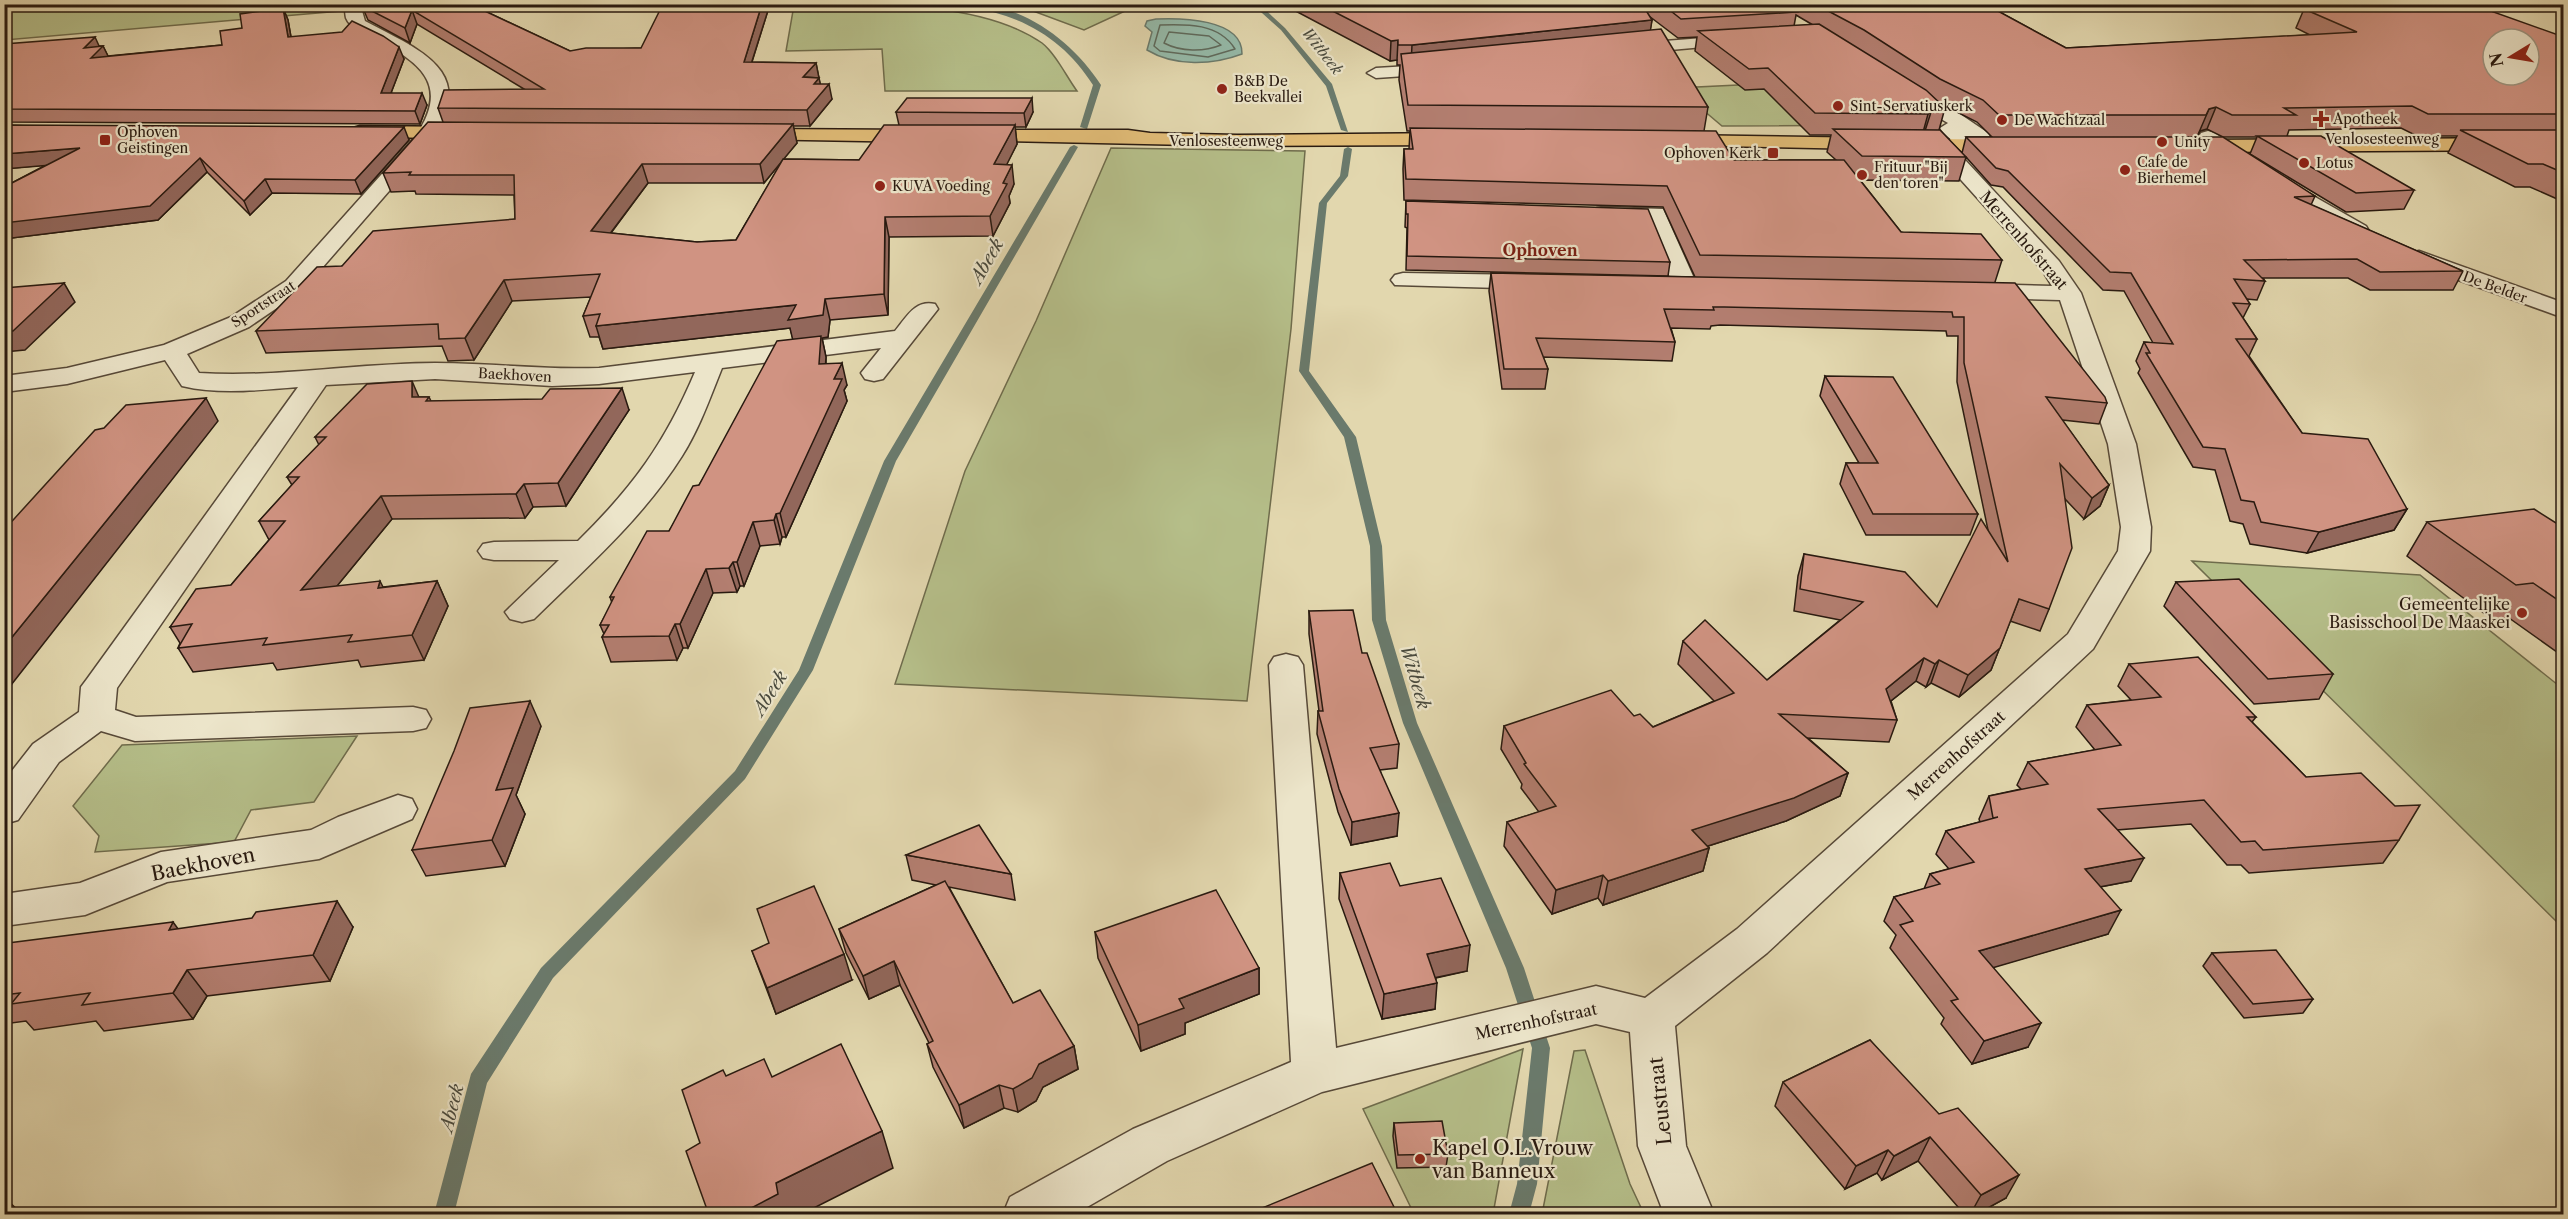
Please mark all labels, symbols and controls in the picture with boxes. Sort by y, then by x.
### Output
water label: Witbeek [1298,23,1347,78]
north arrow [2481,27,2541,87]
text: N [2485,51,2507,69]
place label: B&B De Beekvallei [1234,72,1302,106]
marker: B&B De Beekvallei [1215,82,1229,96]
place label: Sint-Servatiuskerk [1850,97,1974,115]
marker: Sint-Servatiuskerk [1831,99,1845,113]
place label: Apotheek [2332,110,2399,128]
place label: De Wachtzaal [2014,111,2105,129]
marker: Apotheek [2314,112,2328,126]
marker: De Wachtzaal [1995,113,2009,127]
place label: Ophoven Geistingen [117,123,189,157]
street label: Venlosesteenweg [2324,130,2439,148]
street label: Venlosesteenweg [1168,132,1283,150]
marker: Ophoven Geistingen [98,133,112,147]
place label: Unity [2174,133,2210,151]
marker: Unity [2155,135,2169,149]
place label: Ophoven Kerk [1664,144,1762,162]
marker: Ophoven Kerk [1766,146,1780,160]
place label: Cafe de Bierhemel [2137,153,2206,187]
place label: Lotus [2316,154,2353,172]
marker: Lotus [2297,156,2311,170]
place label: Frituur "Bij den toren" [1874,158,1948,192]
marker: Cafe de Bierhemel [2118,163,2132,177]
marker: Frituur "Bij den toren" [1855,168,1869,182]
place label: KUVA Voeding [892,177,991,195]
marker: KUVA Voeding [873,179,887,193]
street label: Merrenhofstraat [1976,187,2073,294]
water label: Abeek [964,234,1009,290]
district label: Ophoven [1502,240,1578,260]
street label: De Belder [2460,267,2530,307]
street label: Sportstraat [228,277,299,331]
street label: Baekhoven [478,364,553,386]
place label: Gemeentelijke Basisschool De Maaskei [2329,594,2510,632]
marker: Gemeentelijke Basisschool De Maaskei [2515,606,2529,620]
water label: Witbeek [1395,642,1435,712]
water label: Abeek [746,666,792,722]
street label: Merrenhofstraat [1903,706,2009,804]
street label: Baekhoven [149,842,258,886]
street label: Merrenhofstraat [1473,998,1599,1044]
street label: Leustraat [1643,1056,1677,1146]
water label: Abeek [435,1081,469,1137]
place label: Kapel O.L.Vrouw van Banneux [1431,1136,1593,1183]
marker: Kapel O.L.Vrouw van Banneux [1413,1152,1427,1166]

